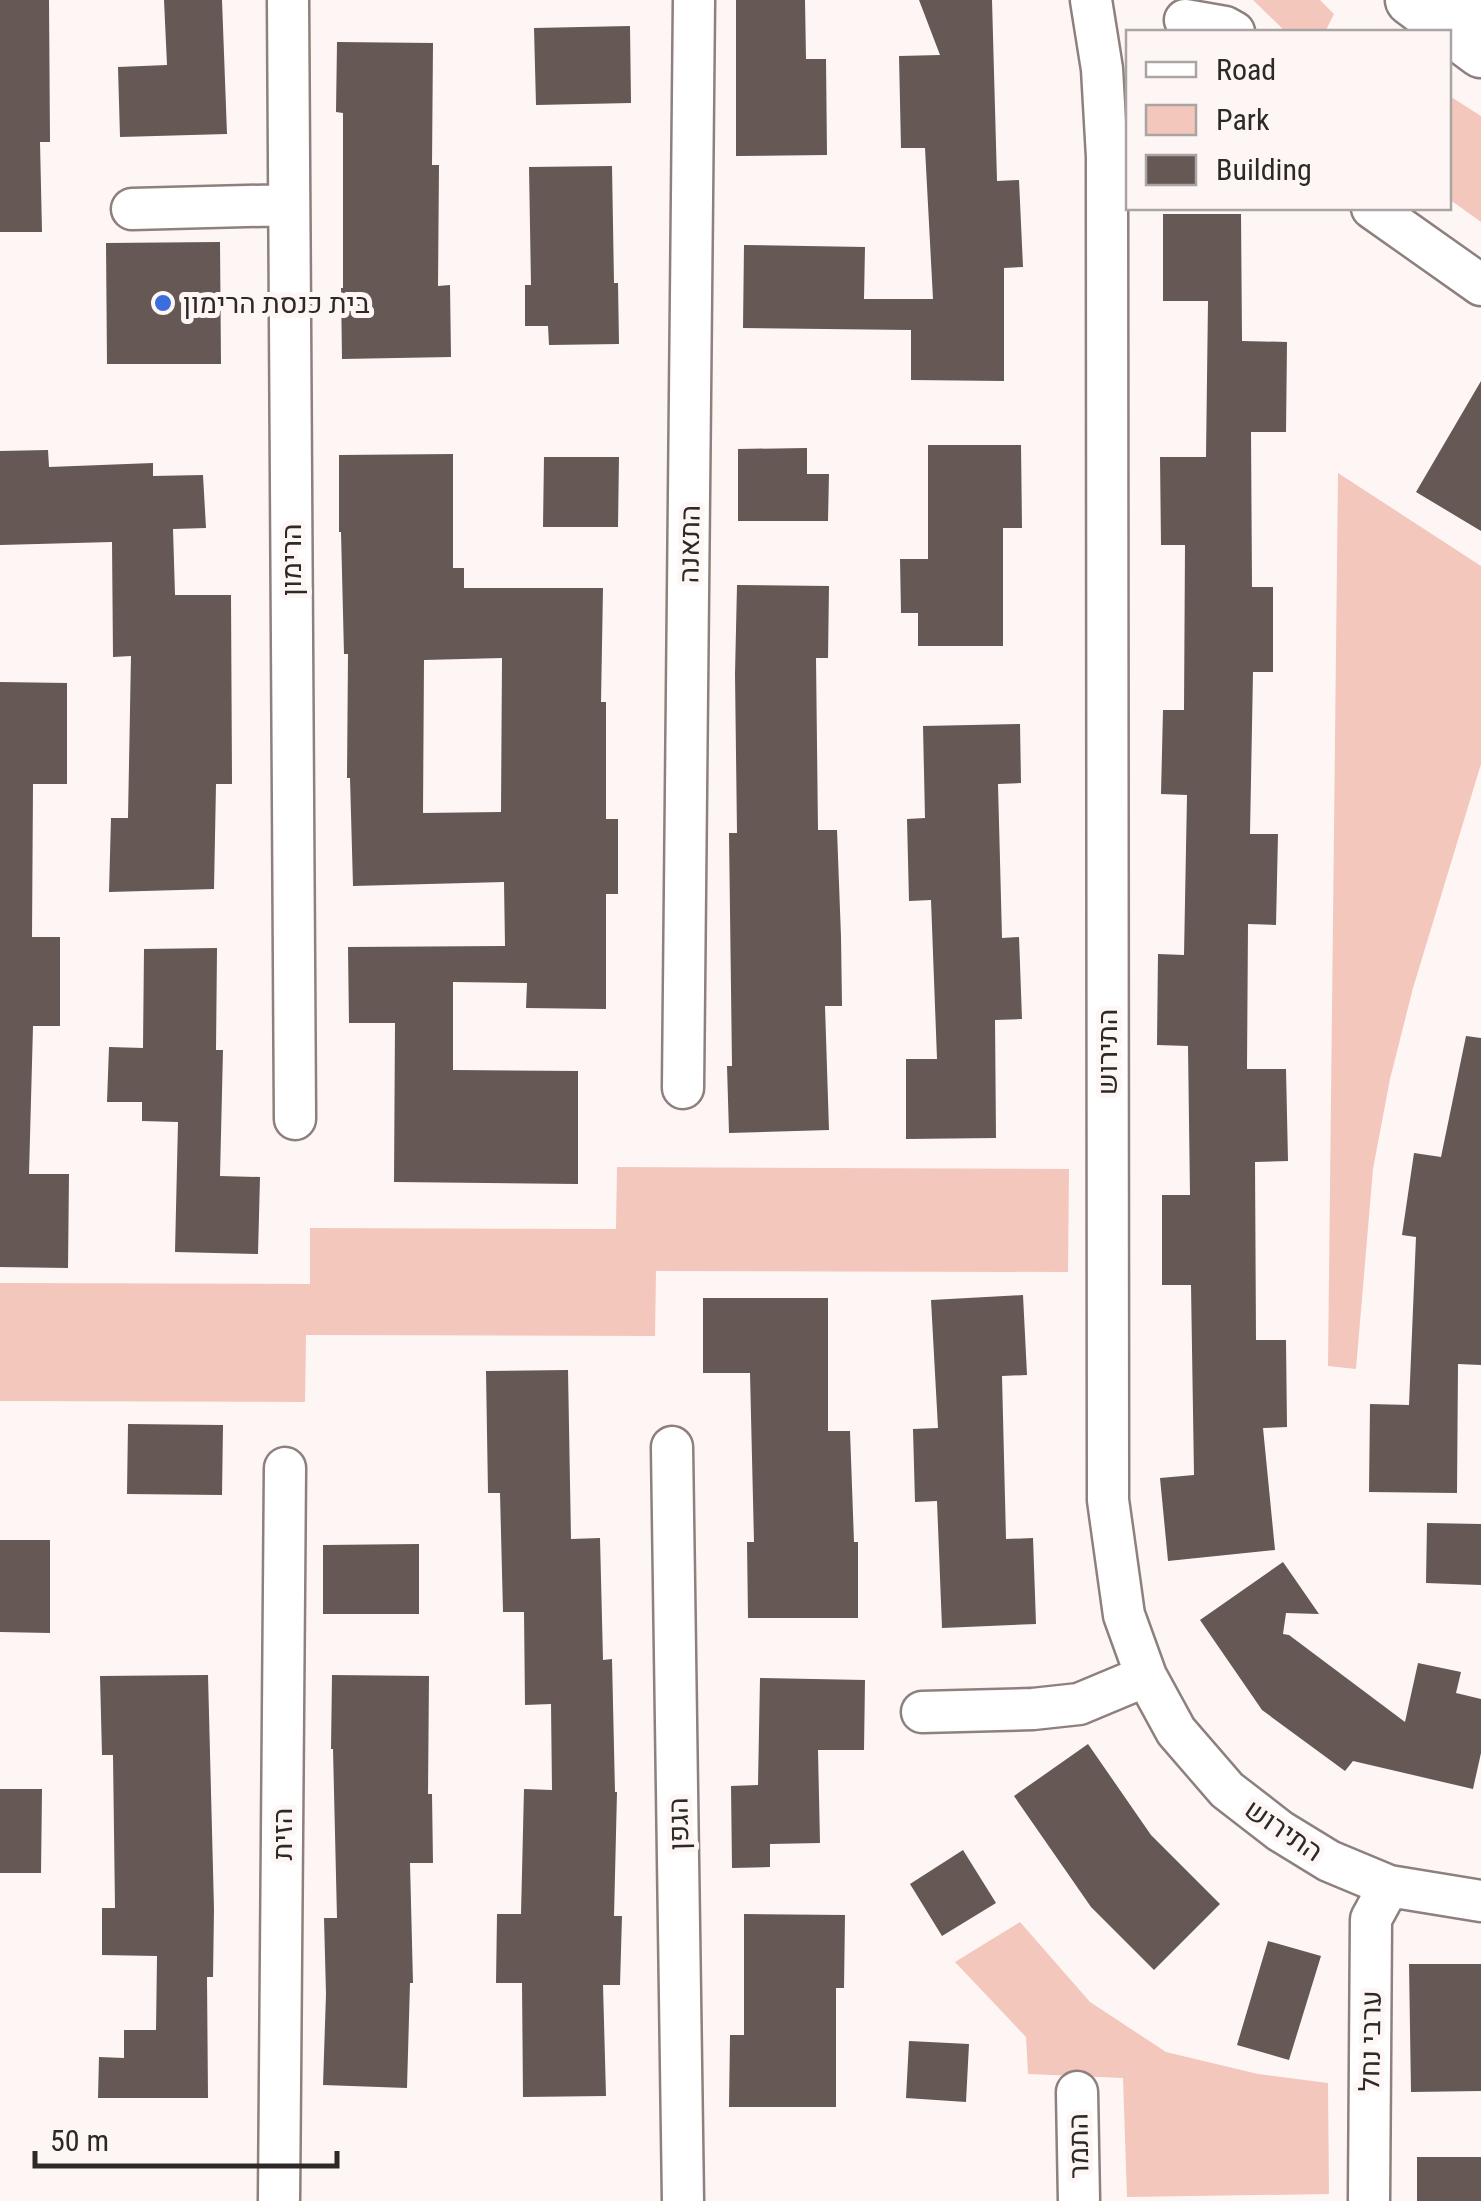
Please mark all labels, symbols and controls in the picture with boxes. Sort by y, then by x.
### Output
legend [1126,30,1451,210]
text: Road [1216,52,1276,87]
text: Park [1216,102,1270,137]
text: Building [1216,152,1312,187]
place label: בית כנסת הרימון [183,287,370,320]
marker: בית כנסת הרימון [152,292,174,314]
street label: התאנה [672,504,707,584]
street label: הרימון [275,524,308,596]
street label: התירוש [1091,1009,1124,1095]
street label: התירוש [1239,1793,1329,1868]
street label: הגפן [662,1797,695,1851]
street label: הזית [266,1808,299,1860]
street label: ערבי נחל [1353,1990,1388,2092]
scale bar [35,2106,338,2168]
street label: התמר [1061,2113,1096,2179]
text: 50 m [50,2123,109,2158]

